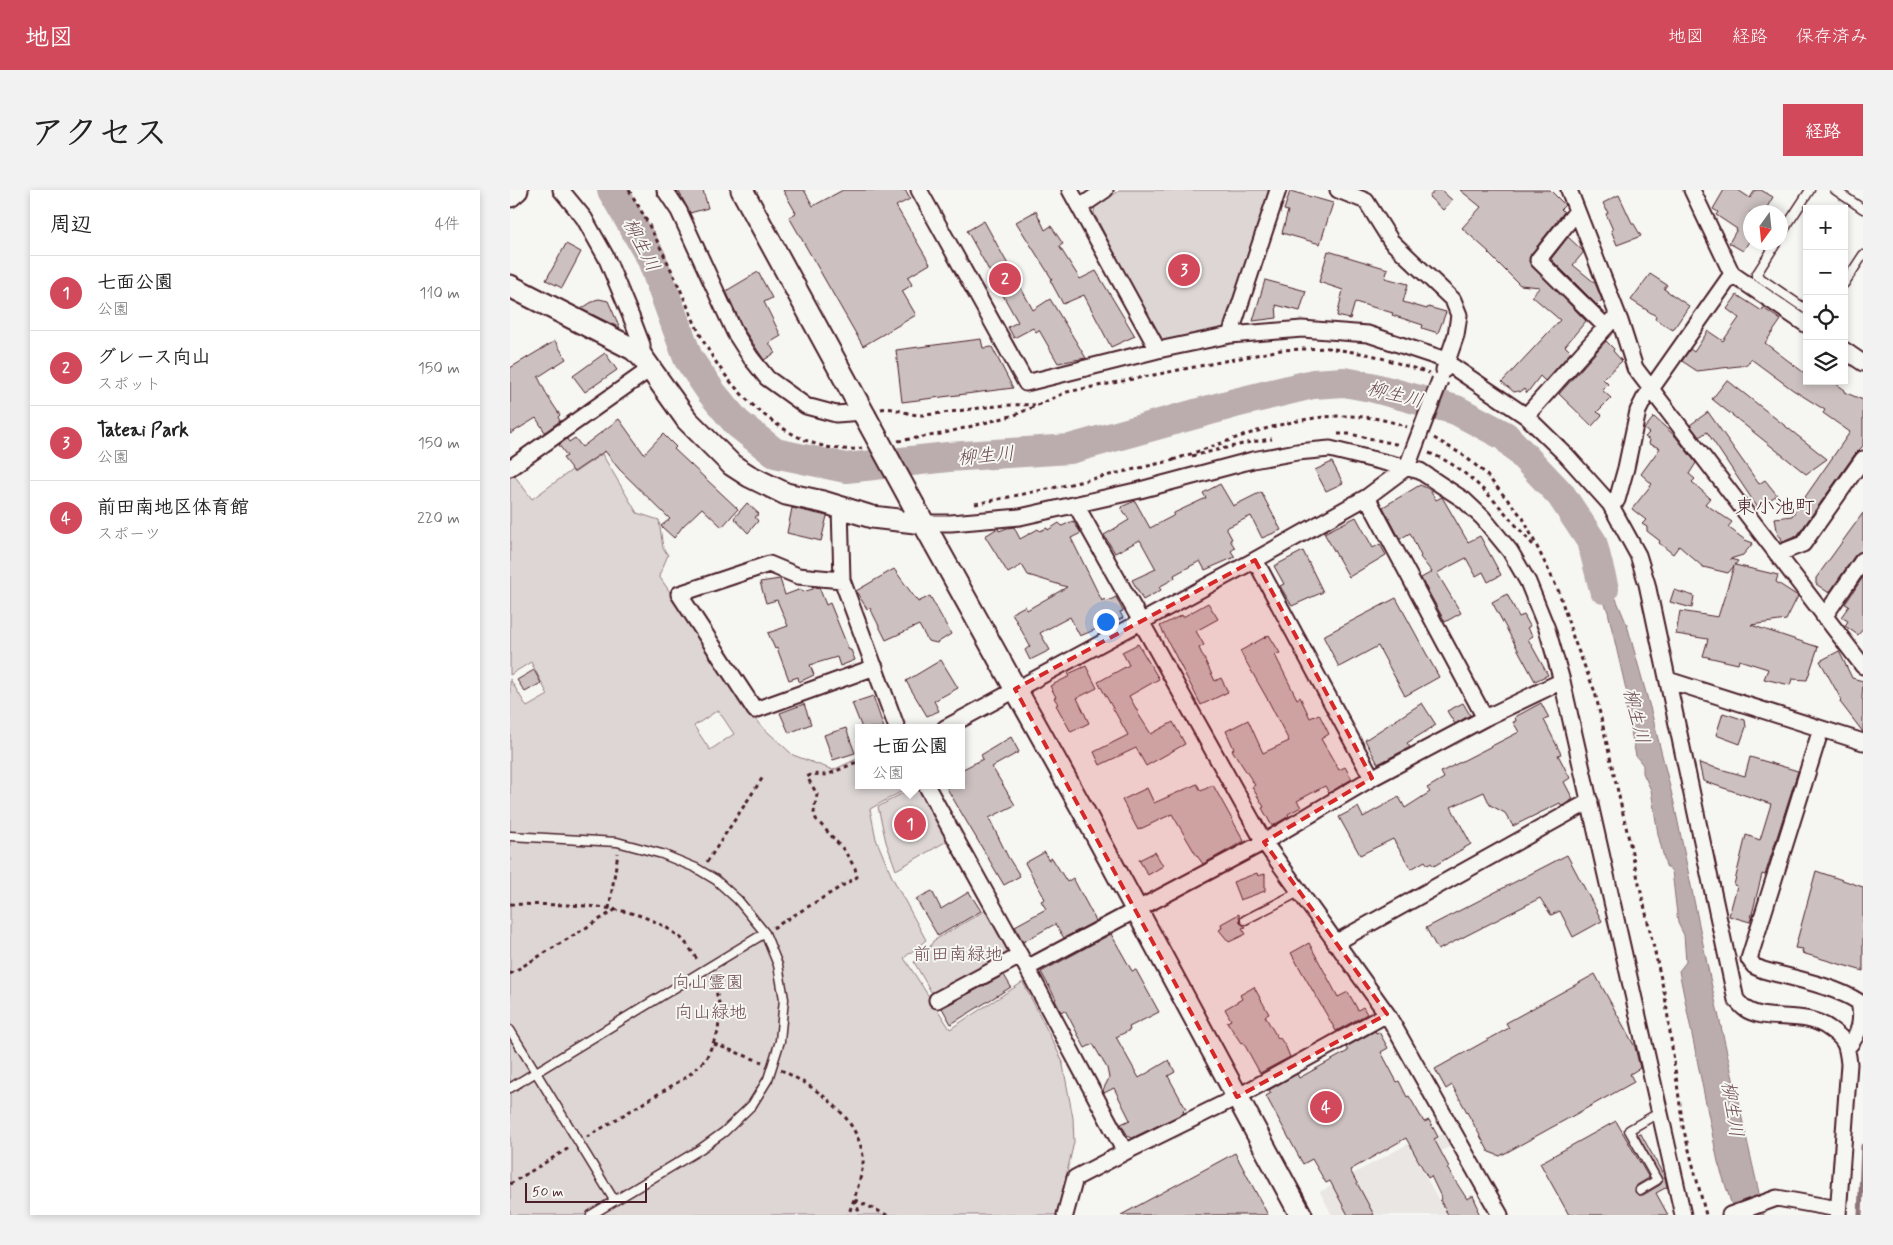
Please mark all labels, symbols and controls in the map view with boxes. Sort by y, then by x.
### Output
text: 地図 [25,23,73,54]
text: 地図 [1668,25,1704,49]
text: 経路 [1732,25,1768,49]
text: 保存済み [1796,25,1868,49]
button: 経路 [1783,104,1863,156]
text: アクセス [30,111,168,157]
north arrow [1743,205,1788,250]
map controls [1803,205,1848,385]
button: + [1803,205,1848,250]
text: 周辺 [50,211,92,239]
text: 4件 [435,214,460,235]
water label: 柳生川 [617,214,665,276]
button: − [1803,250,1848,295]
pin: 3 [1168,251,1200,289]
pin: 2 [989,260,1021,298]
text: 七面公園 [97,270,173,295]
text: 1 [62,283,70,304]
text: 110 m [419,283,460,304]
button: locate [1803,295,1848,340]
text: 公園 [97,299,129,320]
button: layers [1803,340,1848,385]
text: グレース向山 [97,345,211,370]
text: 2 [62,358,70,379]
text: 150 m [418,358,460,379]
text: スポット [97,374,161,395]
water label: 柳生川 [1364,376,1426,414]
text: Tateai Park [97,418,189,443]
text: 3 [62,433,70,454]
text: 150 m [418,433,460,454]
water label: 柳生川 [957,441,1015,471]
text: 公園 [97,447,129,468]
district label: 東小池町 [1735,494,1815,521]
text: 前田南地区体育館 [97,495,249,520]
text: 4 [61,508,71,529]
text: 220 m [417,508,460,529]
text: スポーツ [97,524,161,545]
your location [1093,609,1119,635]
water label: 柳生川 [1617,685,1655,747]
popup [855,724,965,789]
text: 七面公園 [872,734,948,759]
text: 公園 [872,763,904,784]
pin: 1 [894,805,926,843]
park label: 前田南緑地 [913,943,1003,967]
park label: 向山霊園 [672,971,744,995]
park label: 向山緑地 [675,1001,747,1025]
water label: 柳生川 [1715,1079,1749,1139]
pin: 4 [1310,1088,1342,1126]
scale bar [525,1180,648,1203]
text: 50 m [532,1183,563,1201]

